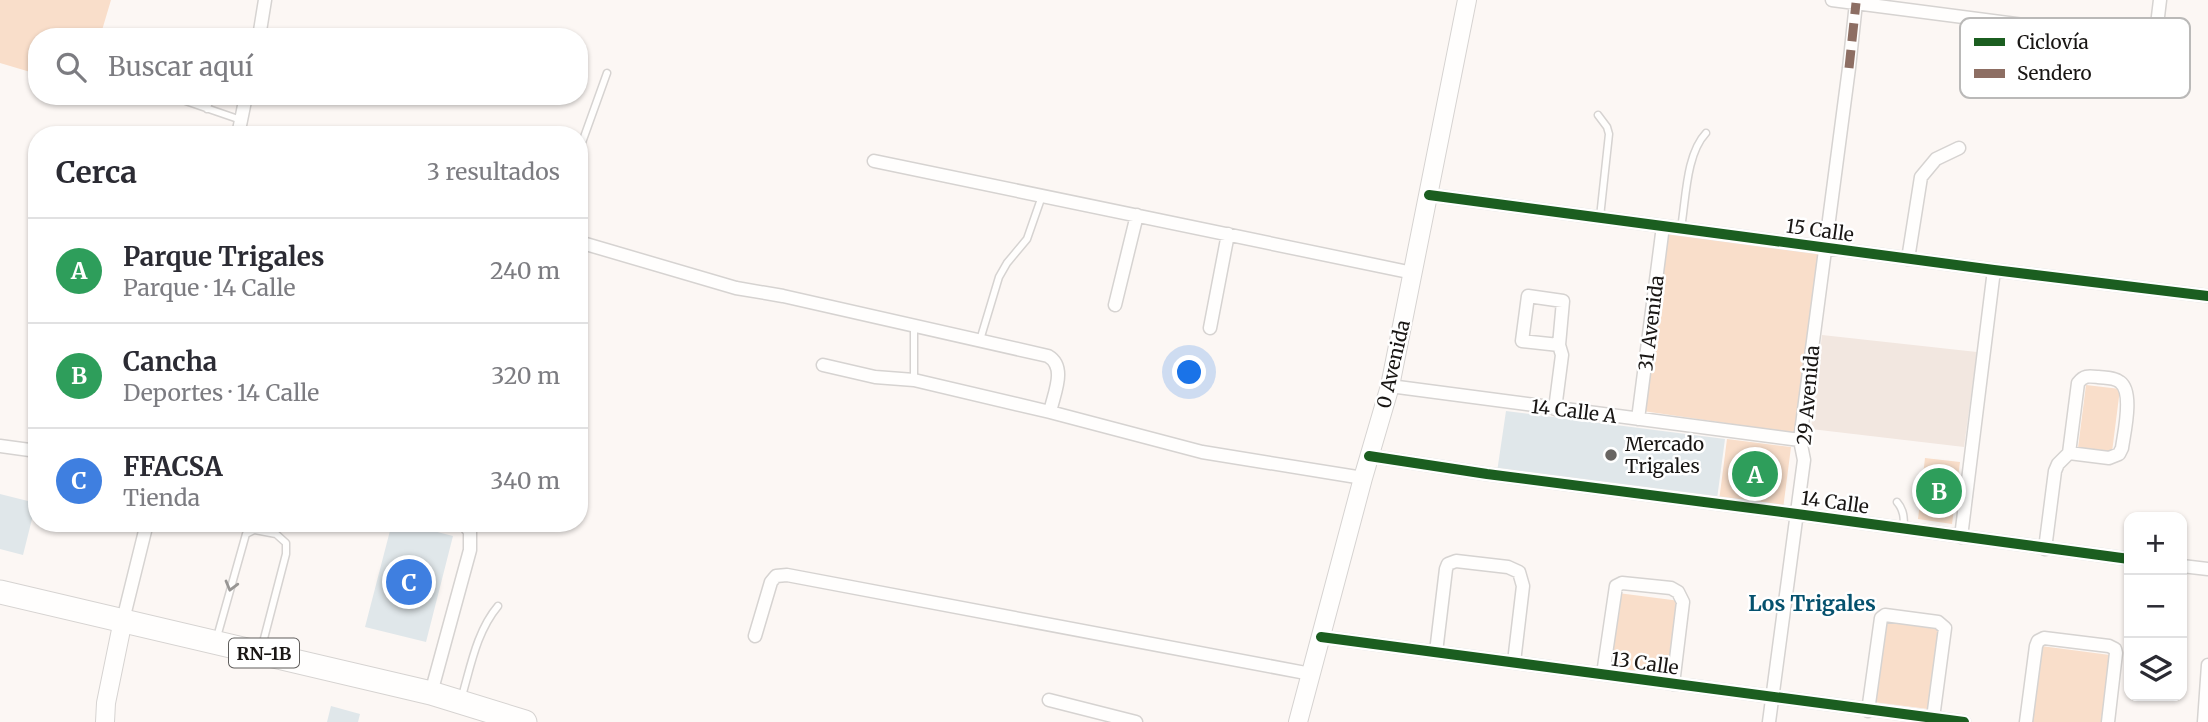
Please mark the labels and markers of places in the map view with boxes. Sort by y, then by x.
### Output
place label: Mercado Trigales [1625,432,1704,478]
marker: Mercado Trigales [1603,447,1619,463]
pin: A [1732,448,1778,500]
pin: B [1916,465,1962,517]
pin: C [386,556,432,608]

